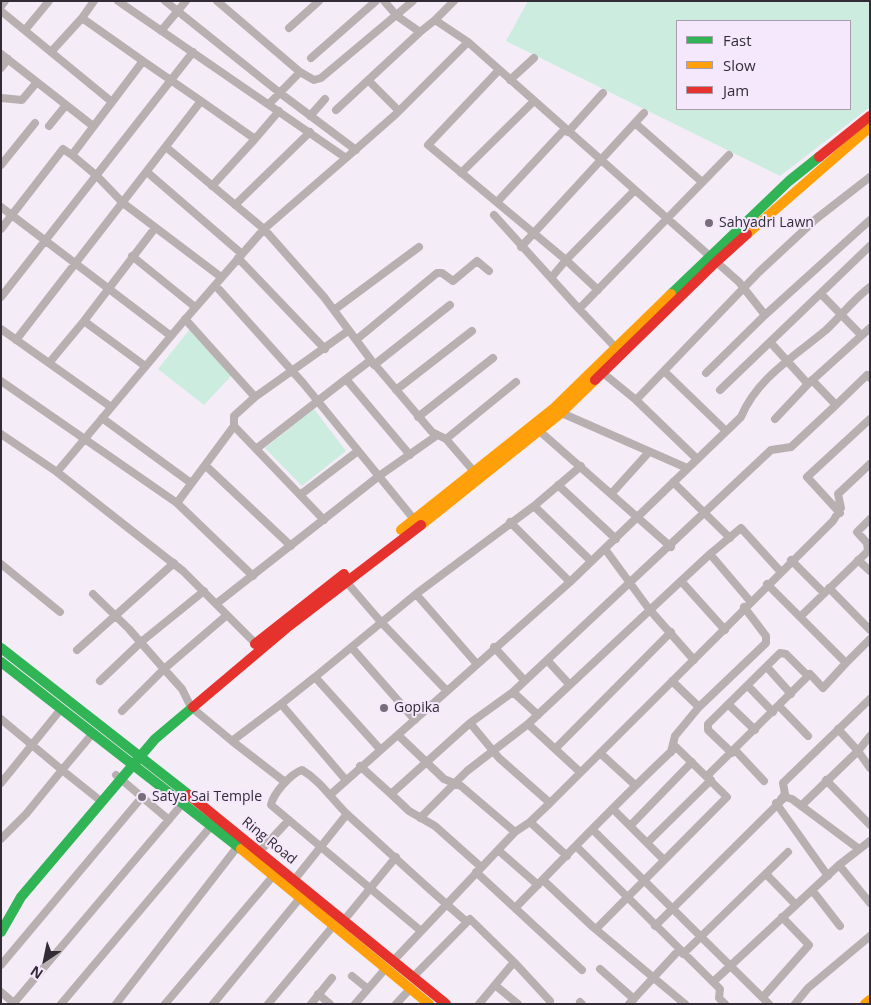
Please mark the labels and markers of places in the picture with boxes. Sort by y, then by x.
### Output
place label: Sahyadri Lawn [719,215,814,231]
marker: Sahyadri Lawn [703,217,715,229]
place label: Gopika [394,700,440,716]
marker: Gopika [378,702,390,714]
place label: Satya Sai Temple [152,789,262,805]
marker: Satya Sai Temple [136,791,148,803]

